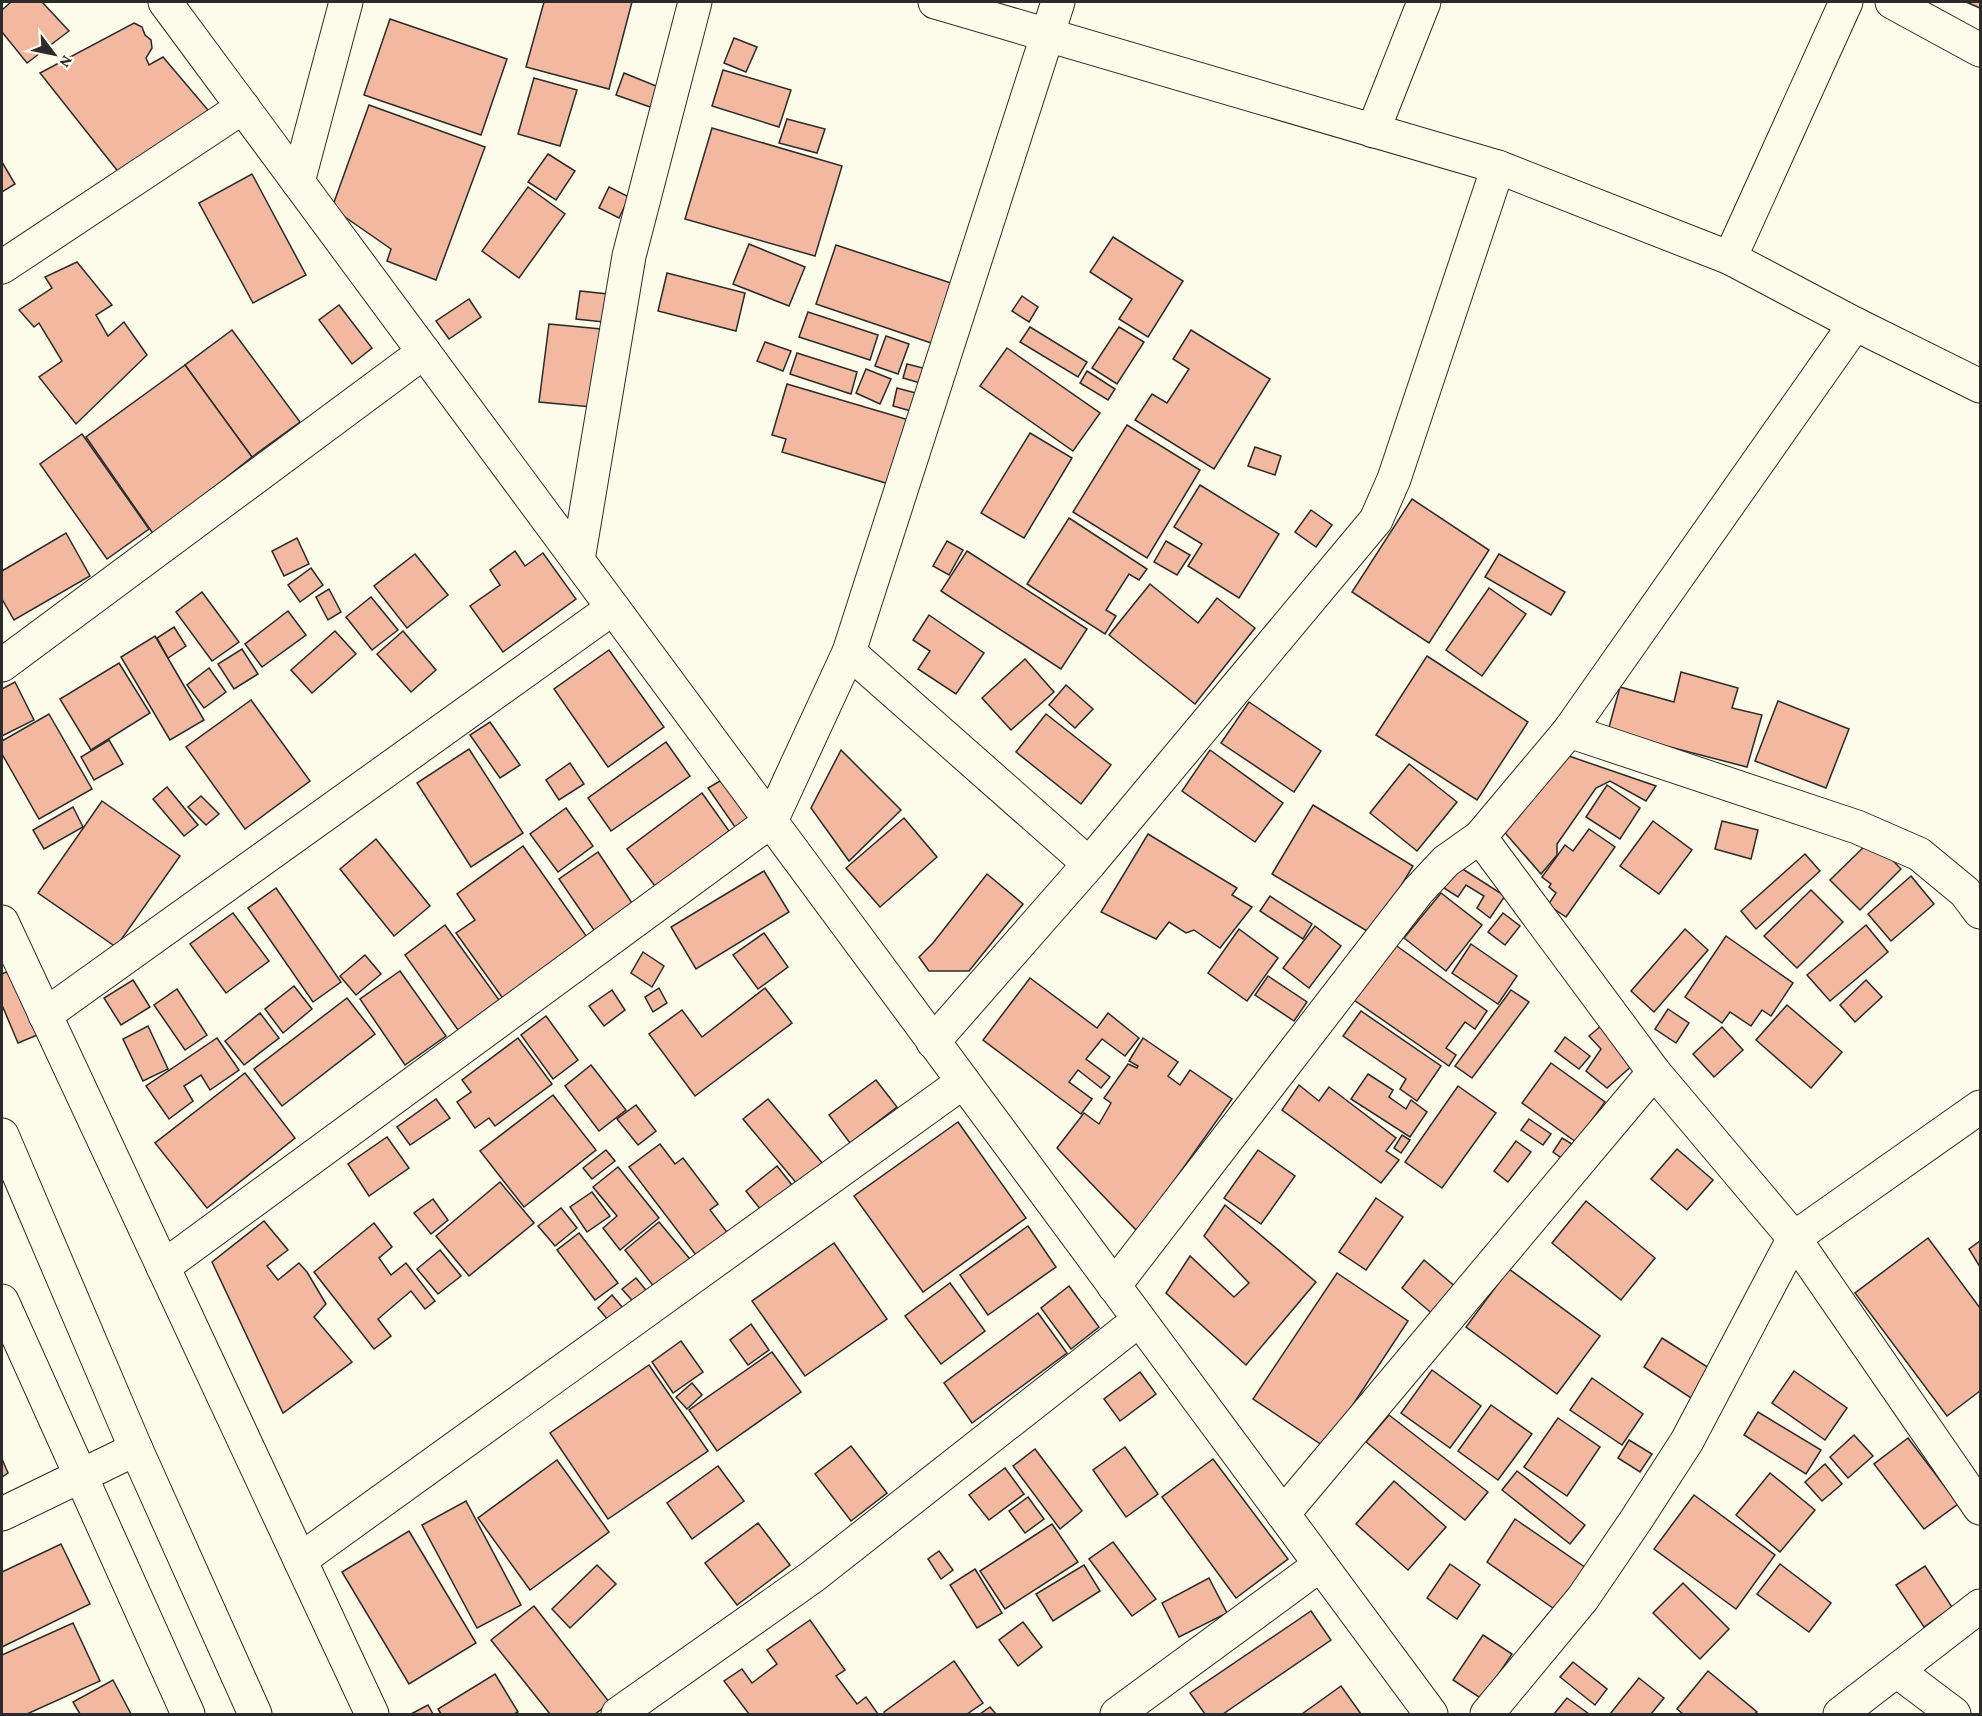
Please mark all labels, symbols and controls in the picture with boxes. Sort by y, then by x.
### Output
north arrow [24,24,84,84]
text: N [56,53,76,71]

